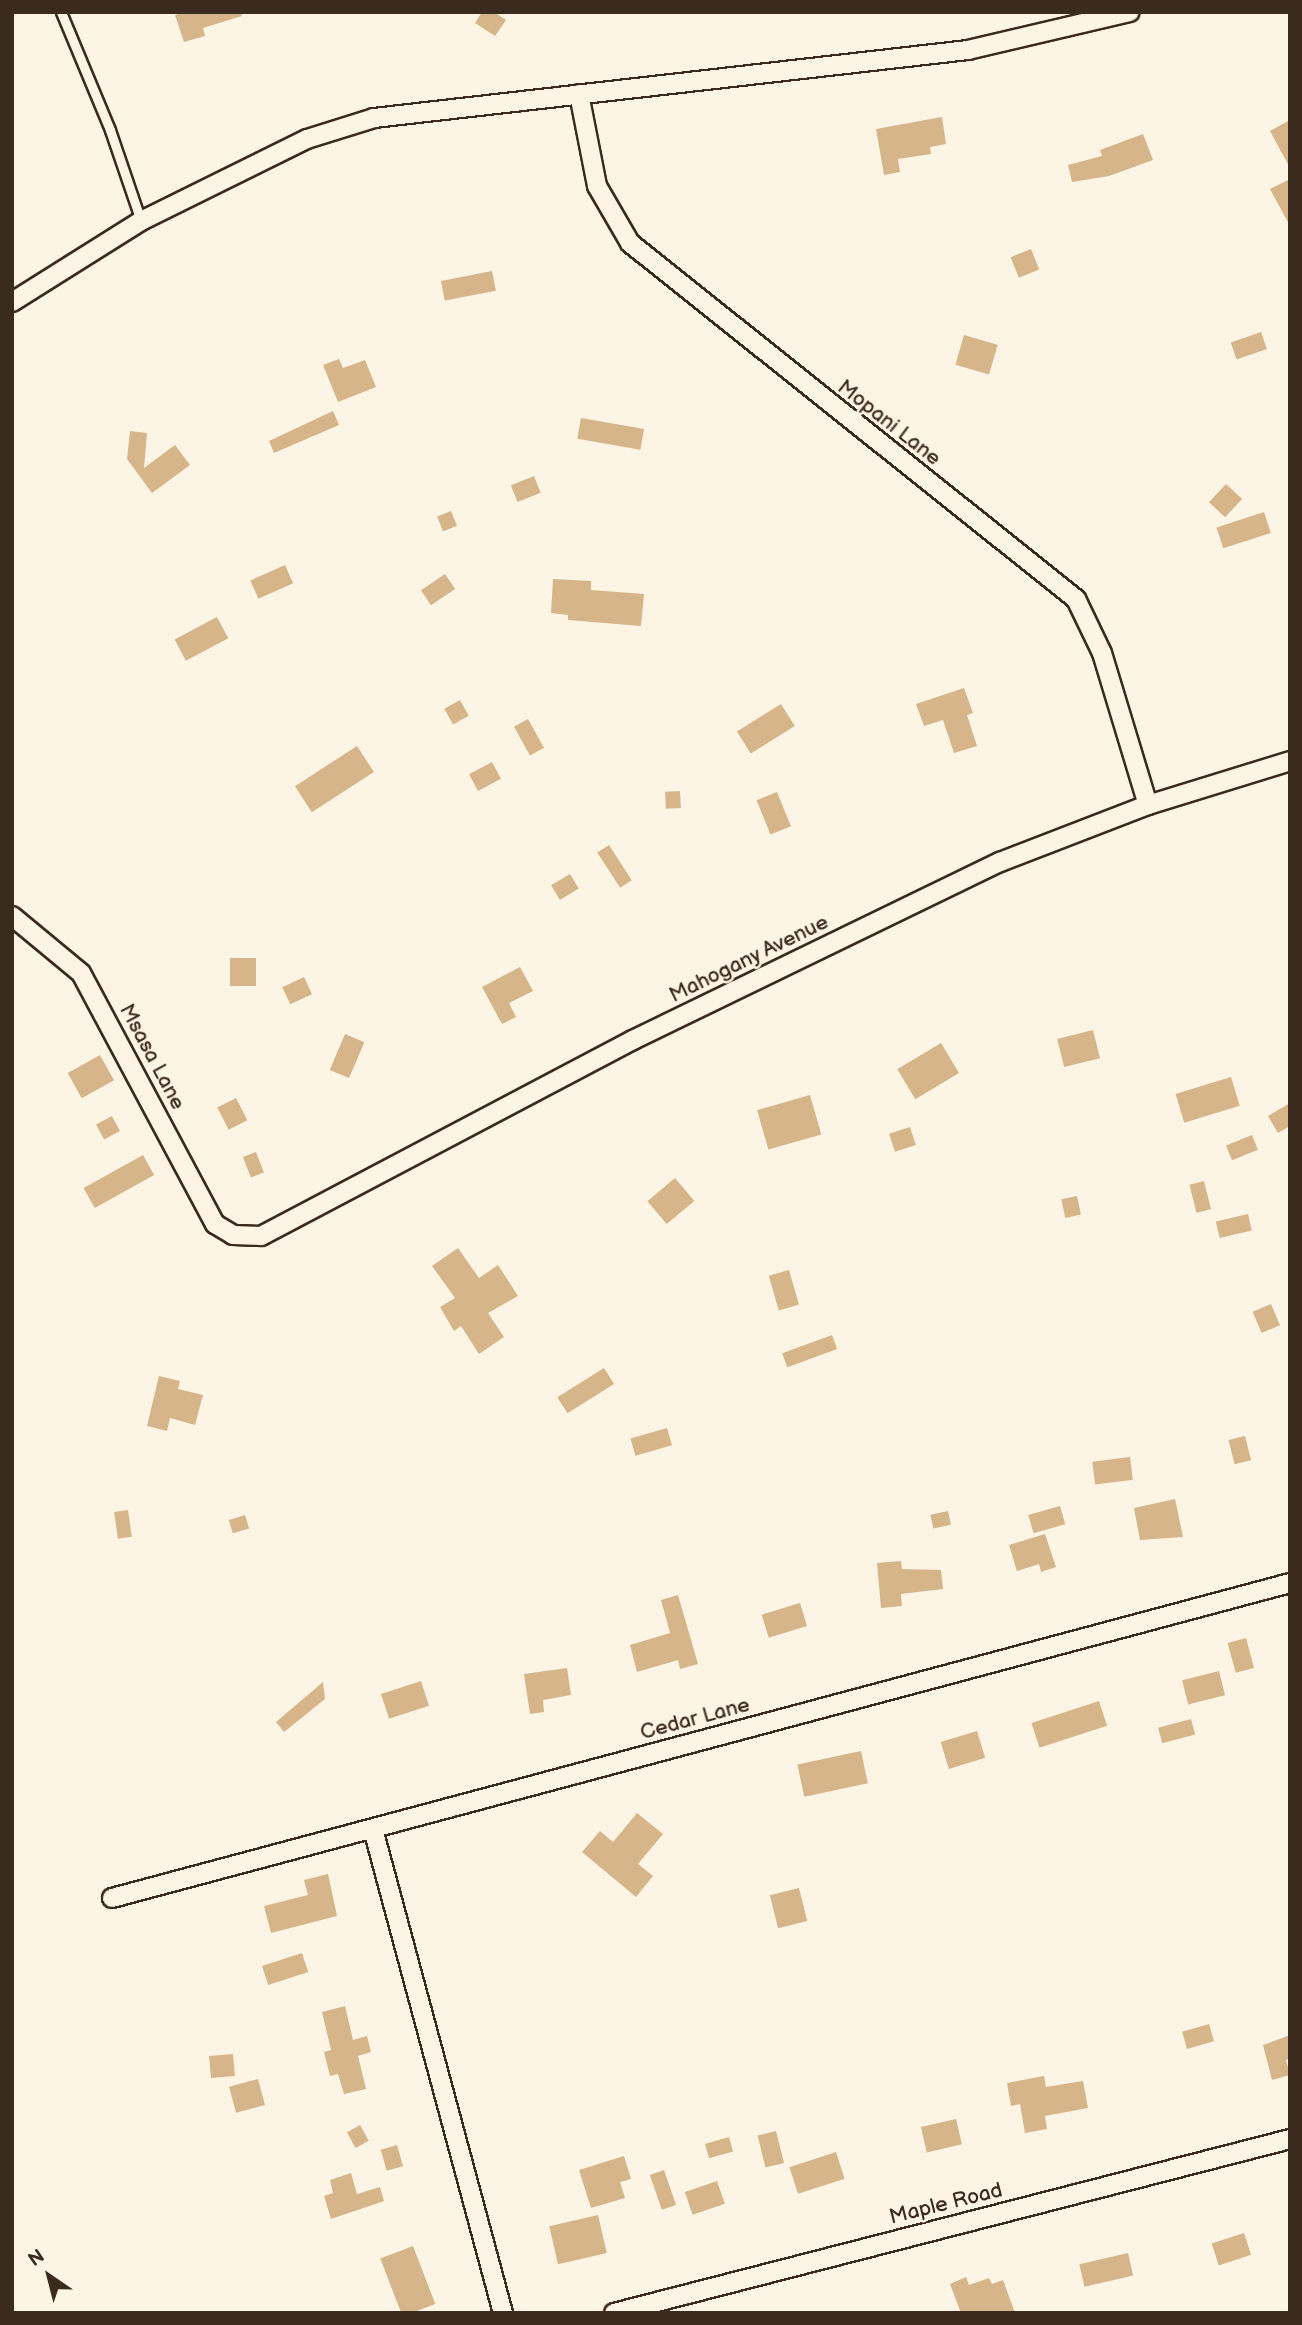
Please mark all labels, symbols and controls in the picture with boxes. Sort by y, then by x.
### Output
street label: Mopani Lane [832,375,946,471]
street label: Mahogany Avenue [665,909,833,1009]
street label: Msasa Lane [114,1000,190,1114]
street label: Cedar Lane [638,1692,752,1746]
street label: Maple Road [887,2178,1005,2230]
north arrow [14,2241,84,2311]
text: N [24,2245,49,2272]

